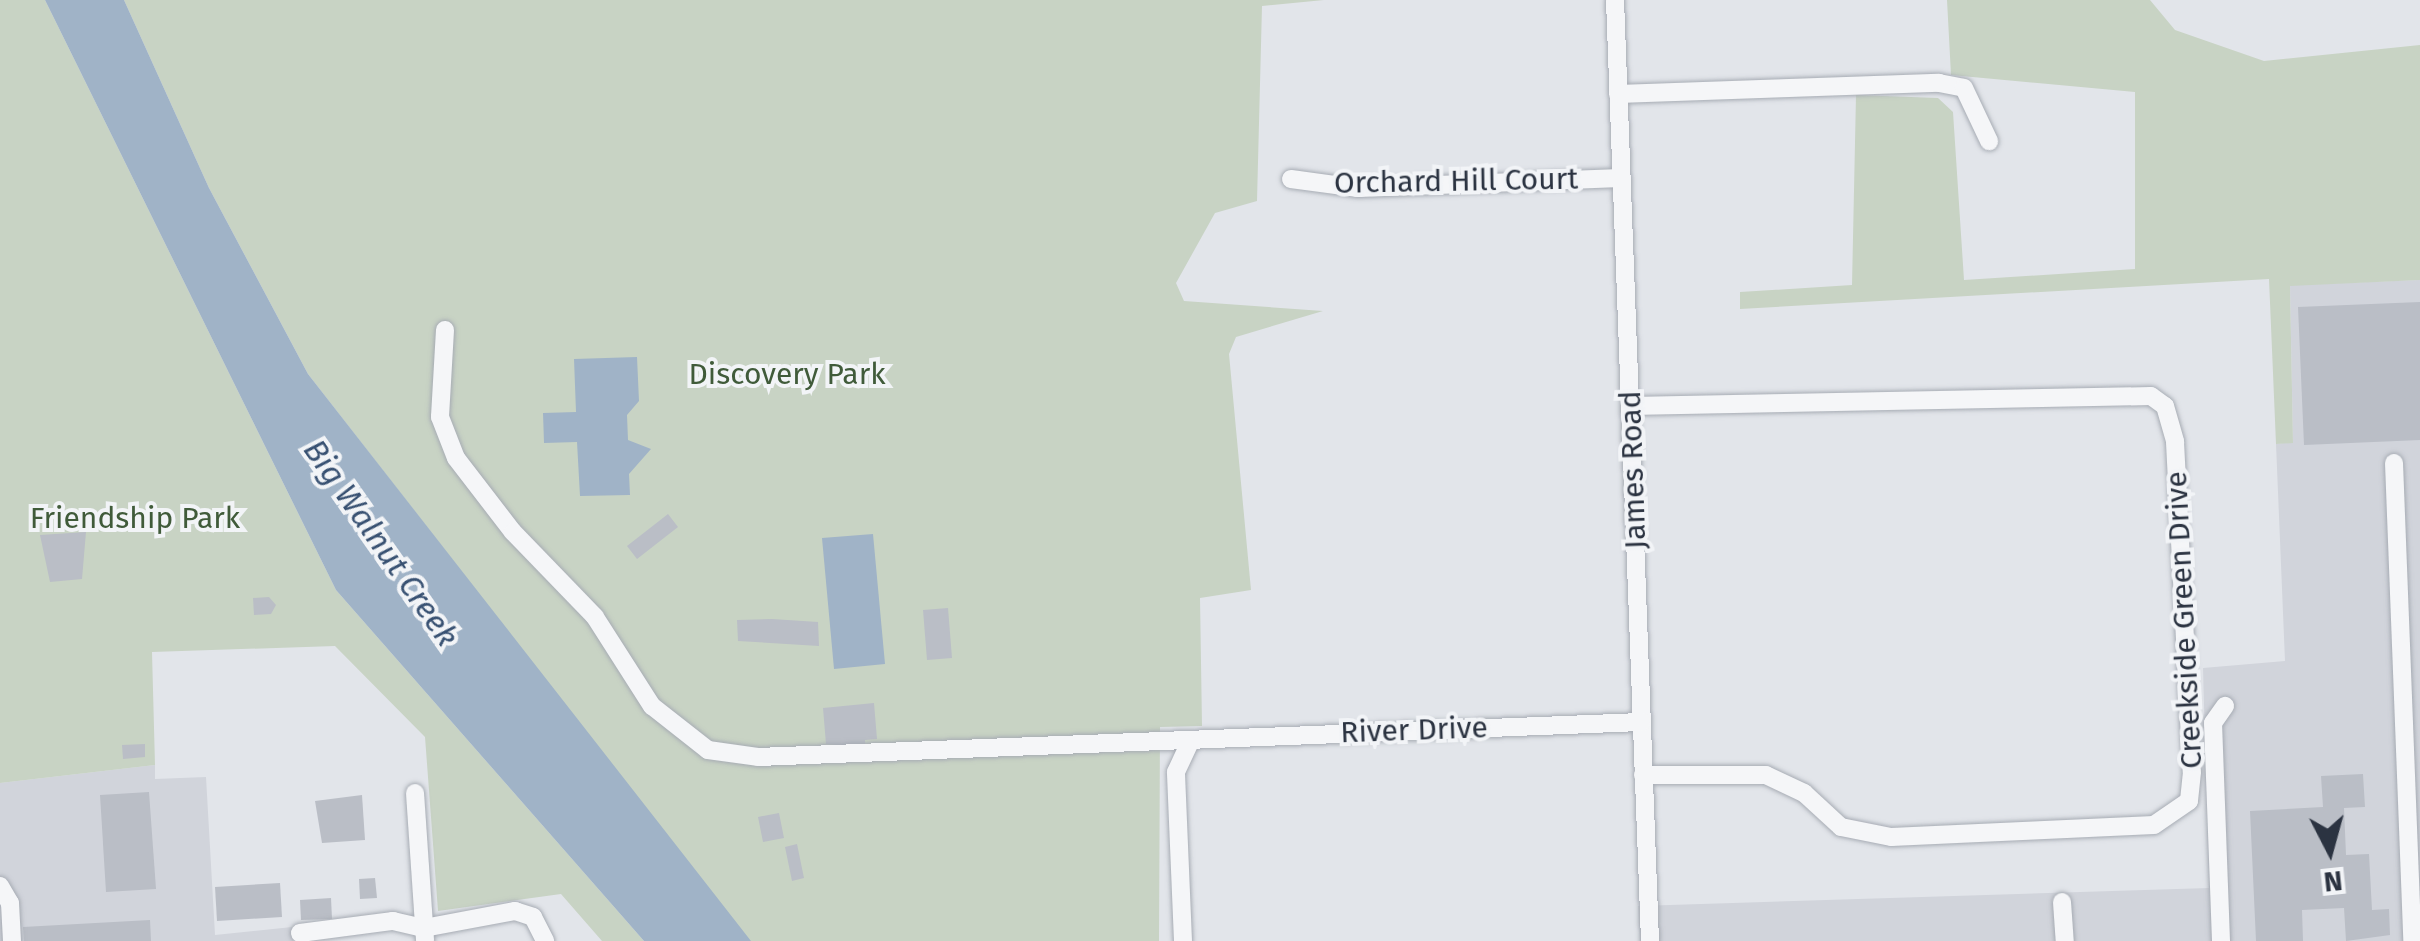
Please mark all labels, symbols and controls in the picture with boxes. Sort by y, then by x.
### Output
street label: Orchard Hill Court [1334,161,1578,201]
park label: Discovery Park [688,356,886,392]
street label: James Road [1612,390,1654,550]
water label: Big Walnut Creek [295,432,467,654]
street label: Creekside Green Drive [2158,470,2210,770]
park label: Friendship Park [30,500,240,536]
street label: River Drive [1340,709,1488,751]
north arrow [2280,801,2380,901]
text: N [2322,864,2344,899]

